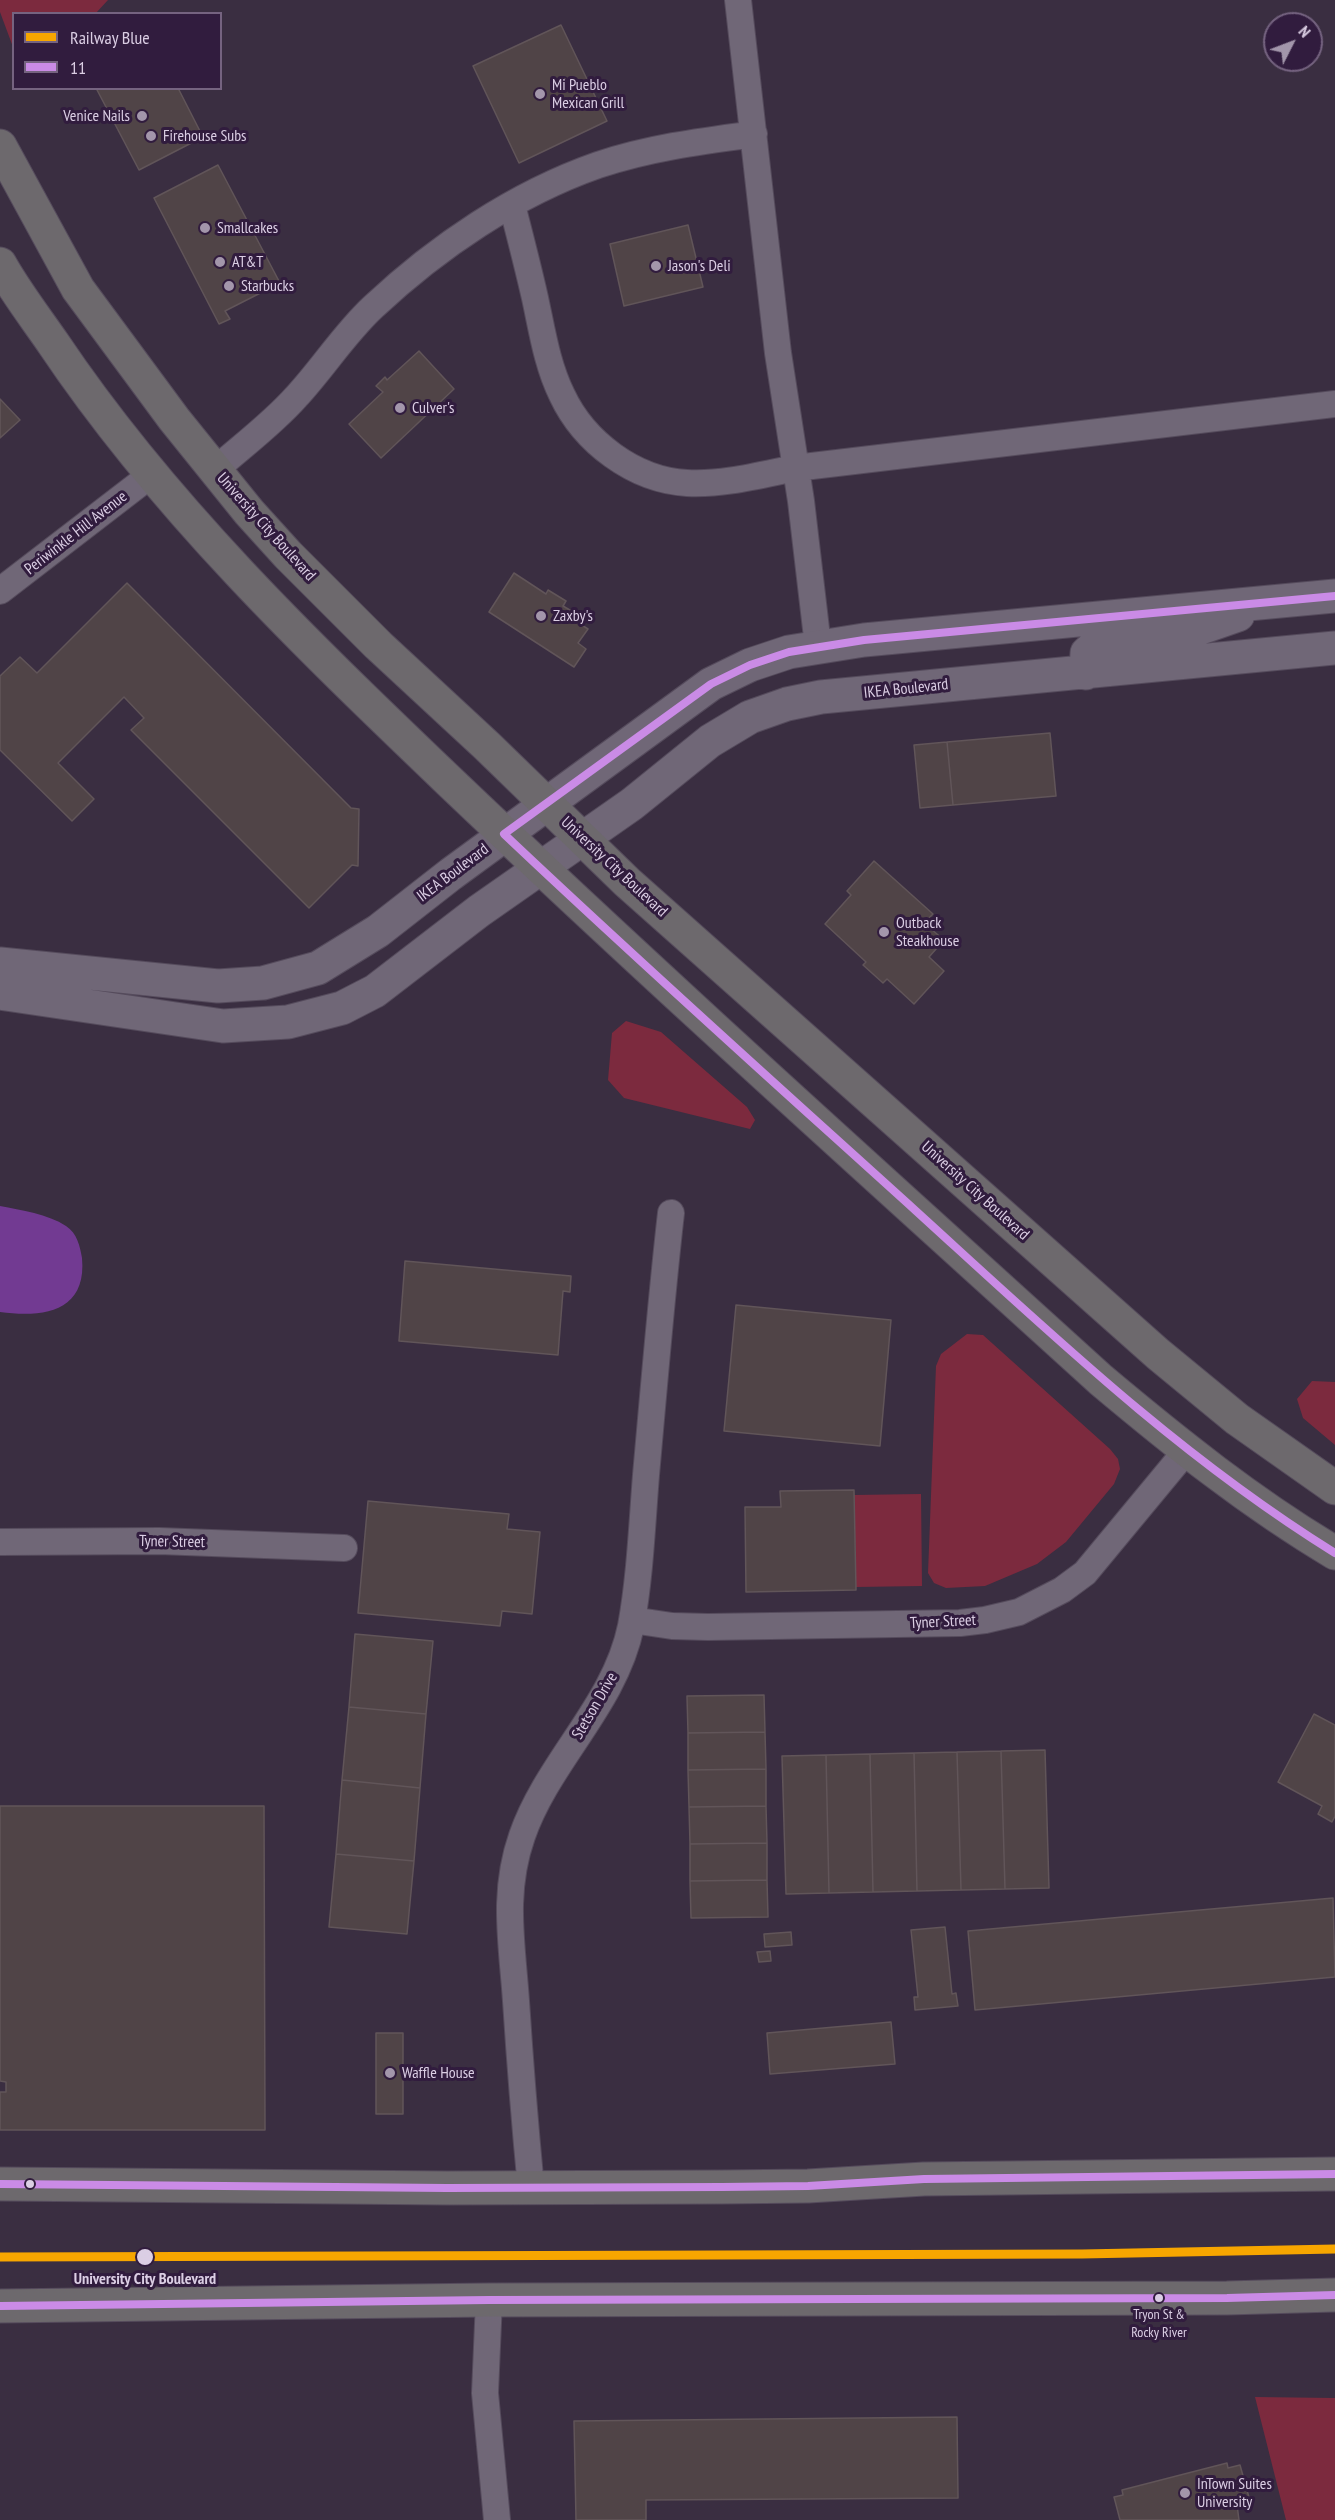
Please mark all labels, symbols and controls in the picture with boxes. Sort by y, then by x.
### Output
legend [12,12,222,90]
north arrow [1263,12,1323,72]
text: N [1295,21,1315,41]
text: Railway Blue [70,26,150,49]
text: 11 [70,56,86,79]
place label: Mi Pueblo Mexican Grill [552,75,624,113]
marker: Mi Pueblo Mexican Grill [533,87,547,101]
place label: Venice Nails [63,106,130,126]
marker: Venice Nails [135,109,149,123]
place label: Firehouse Subs [163,126,247,146]
marker: Firehouse Subs [144,129,158,143]
place label: Smallcakes [217,218,278,238]
marker: Smallcakes [198,221,212,235]
place label: AT&T [232,252,263,272]
marker: AT&T [213,255,227,269]
place label: Jason's Deli [668,256,731,276]
marker: Jason's Deli [649,259,663,273]
place label: Starbucks [241,276,294,296]
marker: Starbucks [222,279,236,293]
place label: Culver's [412,398,454,418]
marker: Culver's [393,401,407,415]
street label: University City Boulevard [213,469,319,585]
street label: Periwinkle Hill Avenue [21,487,131,579]
place label: Zaxby's [553,606,593,626]
marker: Zaxby's [534,609,548,623]
street label: IKEA Boulevard [863,675,949,703]
street label: University City Boulevard [557,813,671,921]
street label: IKEA Boulevard [413,840,493,906]
place label: Outback Steakhouse [896,913,959,951]
marker: Outback Steakhouse [877,925,891,939]
street label: University City Boulevard [917,1138,1033,1244]
street label: Tyner Street [139,1532,205,1552]
street label: Tyner Street [910,1611,976,1633]
street label: Stetson Drive [568,1669,622,1743]
place label: Waffle House [402,2063,475,2083]
marker: Waffle House [383,2066,397,2080]
unlabelled marker [24,2178,36,2190]
marker: University City Boulevard [135,2247,155,2267]
place label: University City Boulevard [74,2269,216,2289]
marker: Tryon St & Rocky River [1153,2292,1165,2304]
place label: Tryon St & Rocky River [1131,2307,1187,2340]
place label: InTown Suites University [1197,2474,1272,2512]
marker: InTown Suites University [1178,2486,1192,2500]

